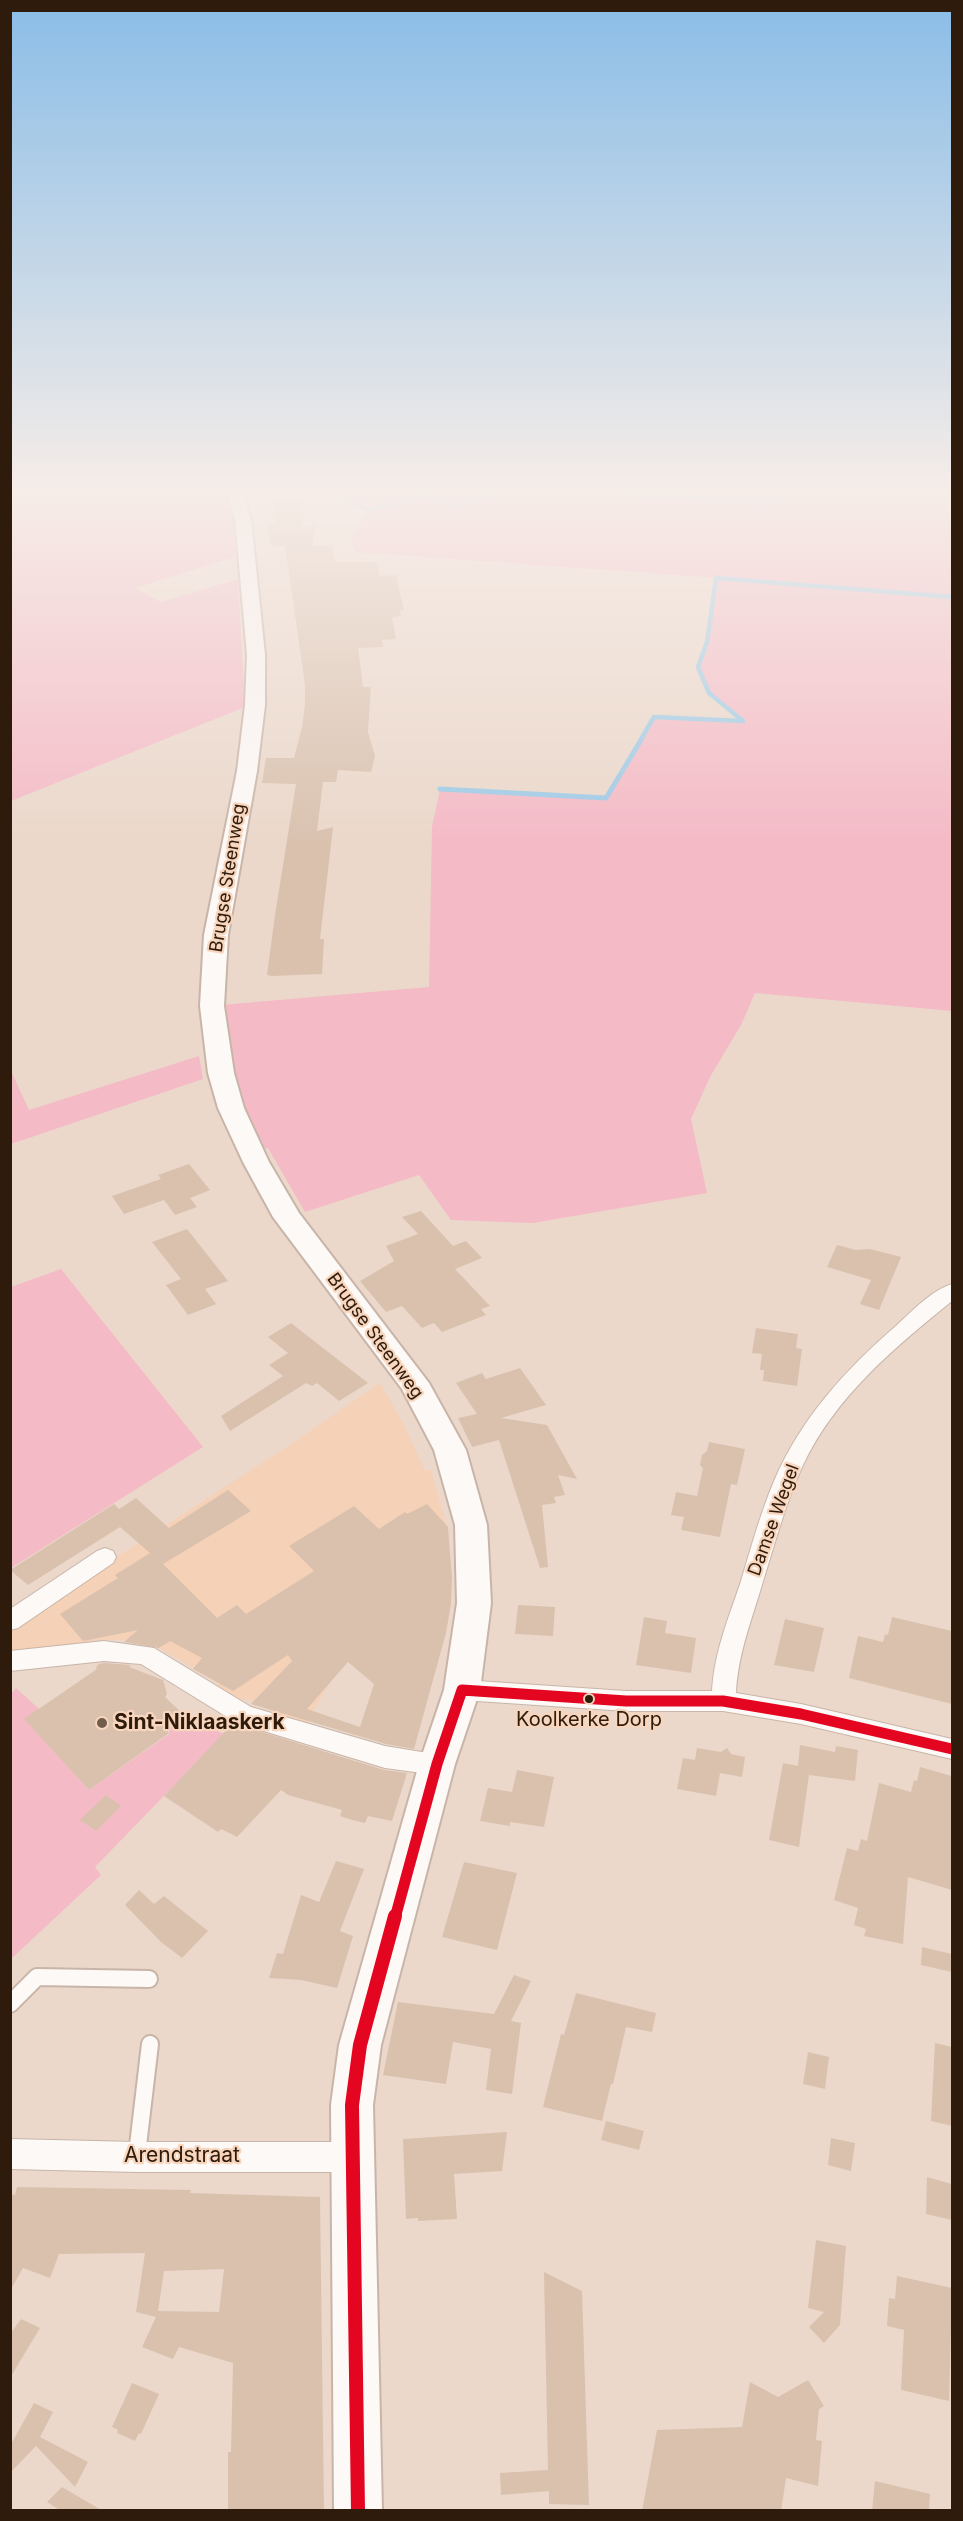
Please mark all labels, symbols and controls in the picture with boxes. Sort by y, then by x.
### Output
street label: Brugse Steenweg [206,802,250,954]
street label: Brugse Steenweg [322,1269,428,1403]
street label: Damse Wegel [744,1461,804,1579]
marker: Koolkerke Dorp [583,1693,595,1705]
place label: Koolkerke Dorp [516,1708,662,1732]
place label: Sint-Niklaaskerk [114,1710,285,1736]
marker: Sint-Niklaaskerk [95,1716,109,1730]
street label: Arendstraat [124,2143,240,2169]

